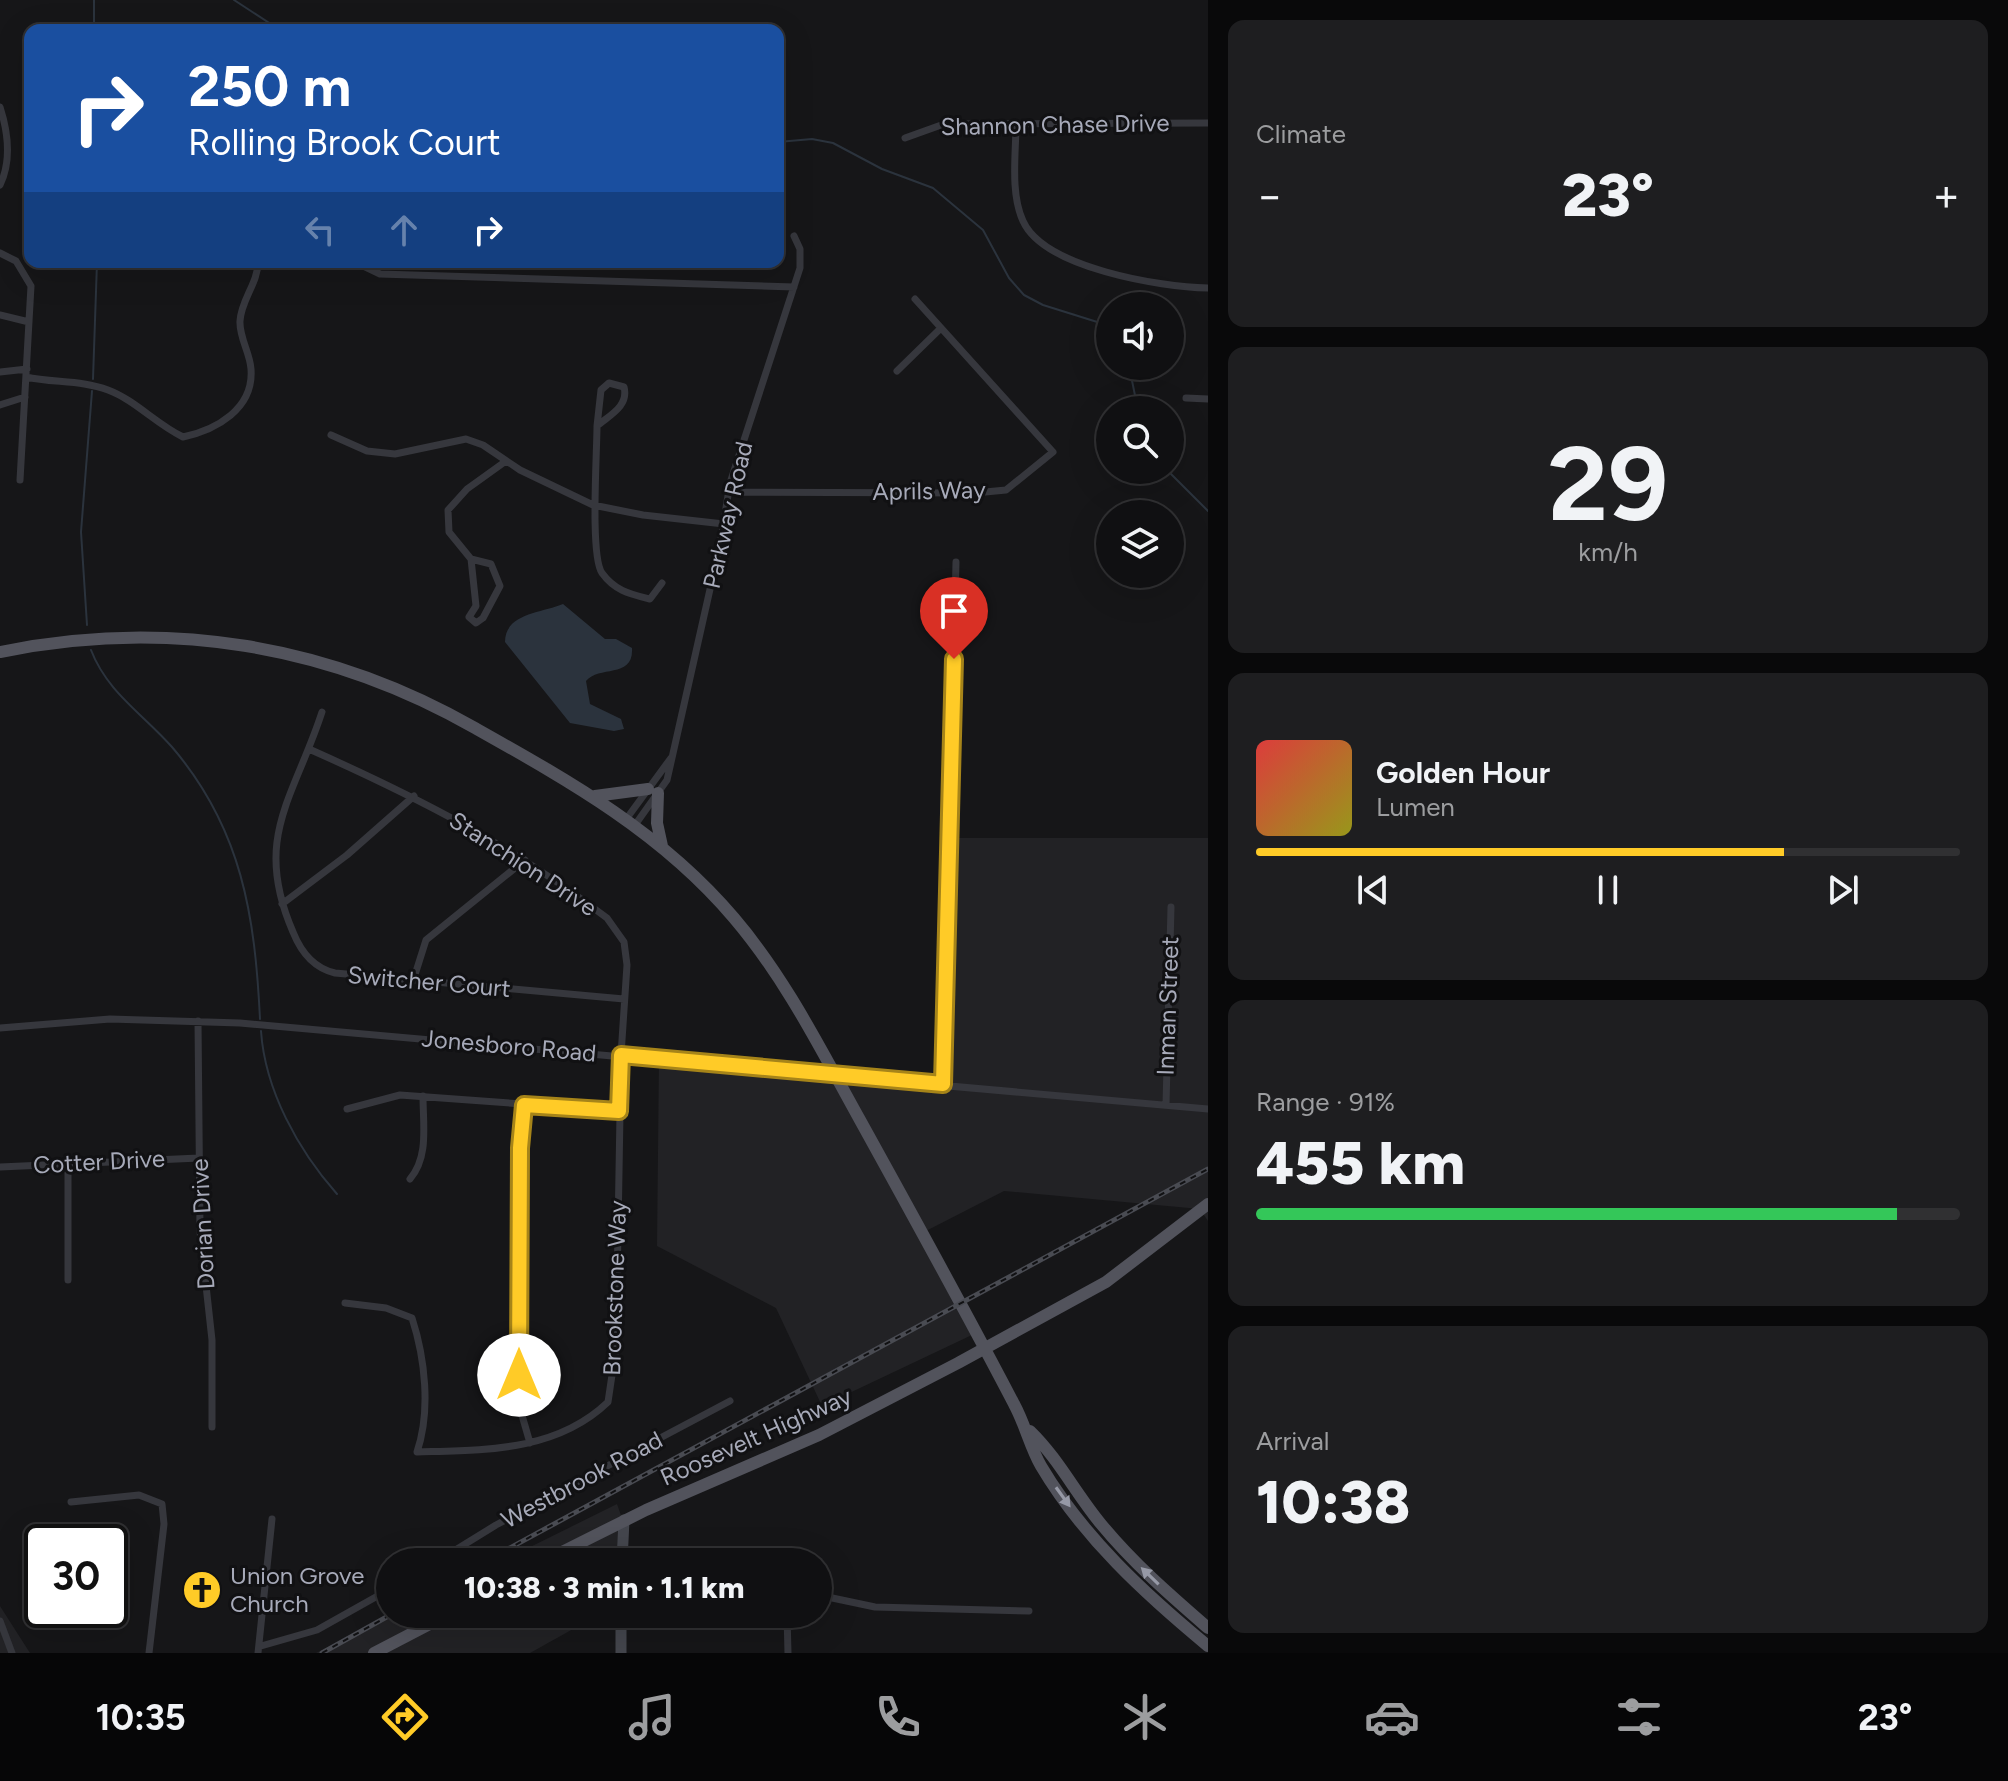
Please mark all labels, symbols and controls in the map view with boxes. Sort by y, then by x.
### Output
text: 250 m [188,53,351,120]
icon: right [56,56,160,160]
street label: Shannon Chase Drive [940,108,1170,141]
text: Climate [1256,118,1346,150]
text: Rolling Brook Court [188,121,501,164]
text: 23° [1562,159,1654,231]
text: − [1256,169,1283,222]
text: + [1933,169,1960,222]
icon: left [298,208,342,252]
icon: ahead [382,208,426,252]
icon: right [466,208,510,252]
map controls [1096,292,1184,588]
button: sound [1096,292,1184,380]
button: search [1096,396,1184,484]
text: 29 [1548,421,1668,546]
street label: Parkway Road [697,439,759,591]
street label: Aprils Way [872,475,986,506]
button: layers [1096,500,1184,588]
text: km/h [1578,536,1638,568]
pin [920,577,988,659]
icon: arrive [932,589,976,633]
text: Golden Hour [1376,754,1550,791]
text: Lumen [1376,791,1455,823]
street label: Stanchion Drive [444,805,602,922]
icon: previous [1351,868,1395,912]
icon: pause [1586,868,1630,912]
icon: next [1821,868,1865,912]
street label: Inman Street [1151,936,1184,1076]
street label: Switcher Court [346,960,512,1003]
street label: Jonesboro Road [421,1023,598,1068]
text: Range · 91% [1256,1086,1395,1118]
text: 455 km [1256,1127,1465,1199]
street label: Cotter Drive [32,1144,166,1179]
street label: Dorian Drive [185,1158,220,1290]
street label: Brookstone Way [597,1199,632,1376]
position arrow [477,1333,561,1417]
street label: Roosevelt Highway [656,1381,856,1492]
street label: Westbrook Road [496,1425,667,1534]
text: Arrival [1256,1425,1329,1457]
text: 10:38 [1256,1466,1410,1538]
one-way arrow [1054,1487,1070,1507]
speed limit sign: 30 [24,1524,128,1628]
place label: Union Grove Church [230,1561,364,1618]
one-way arrow [1141,1567,1160,1586]
church icon: Union Grove Church [181,1569,223,1611]
text: 10:38 · 3 min · 1.1 km [464,1569,744,1606]
icon: directions [377,1689,433,1745]
icon: music [624,1689,680,1745]
icon: phone [870,1689,926,1745]
icon: climate [1117,1689,1173,1745]
icon: car [1364,1689,1420,1745]
icon: filters [1611,1689,1667,1745]
text: 10:35 [95,1696,186,1739]
text: 23° [1858,1696,1912,1739]

